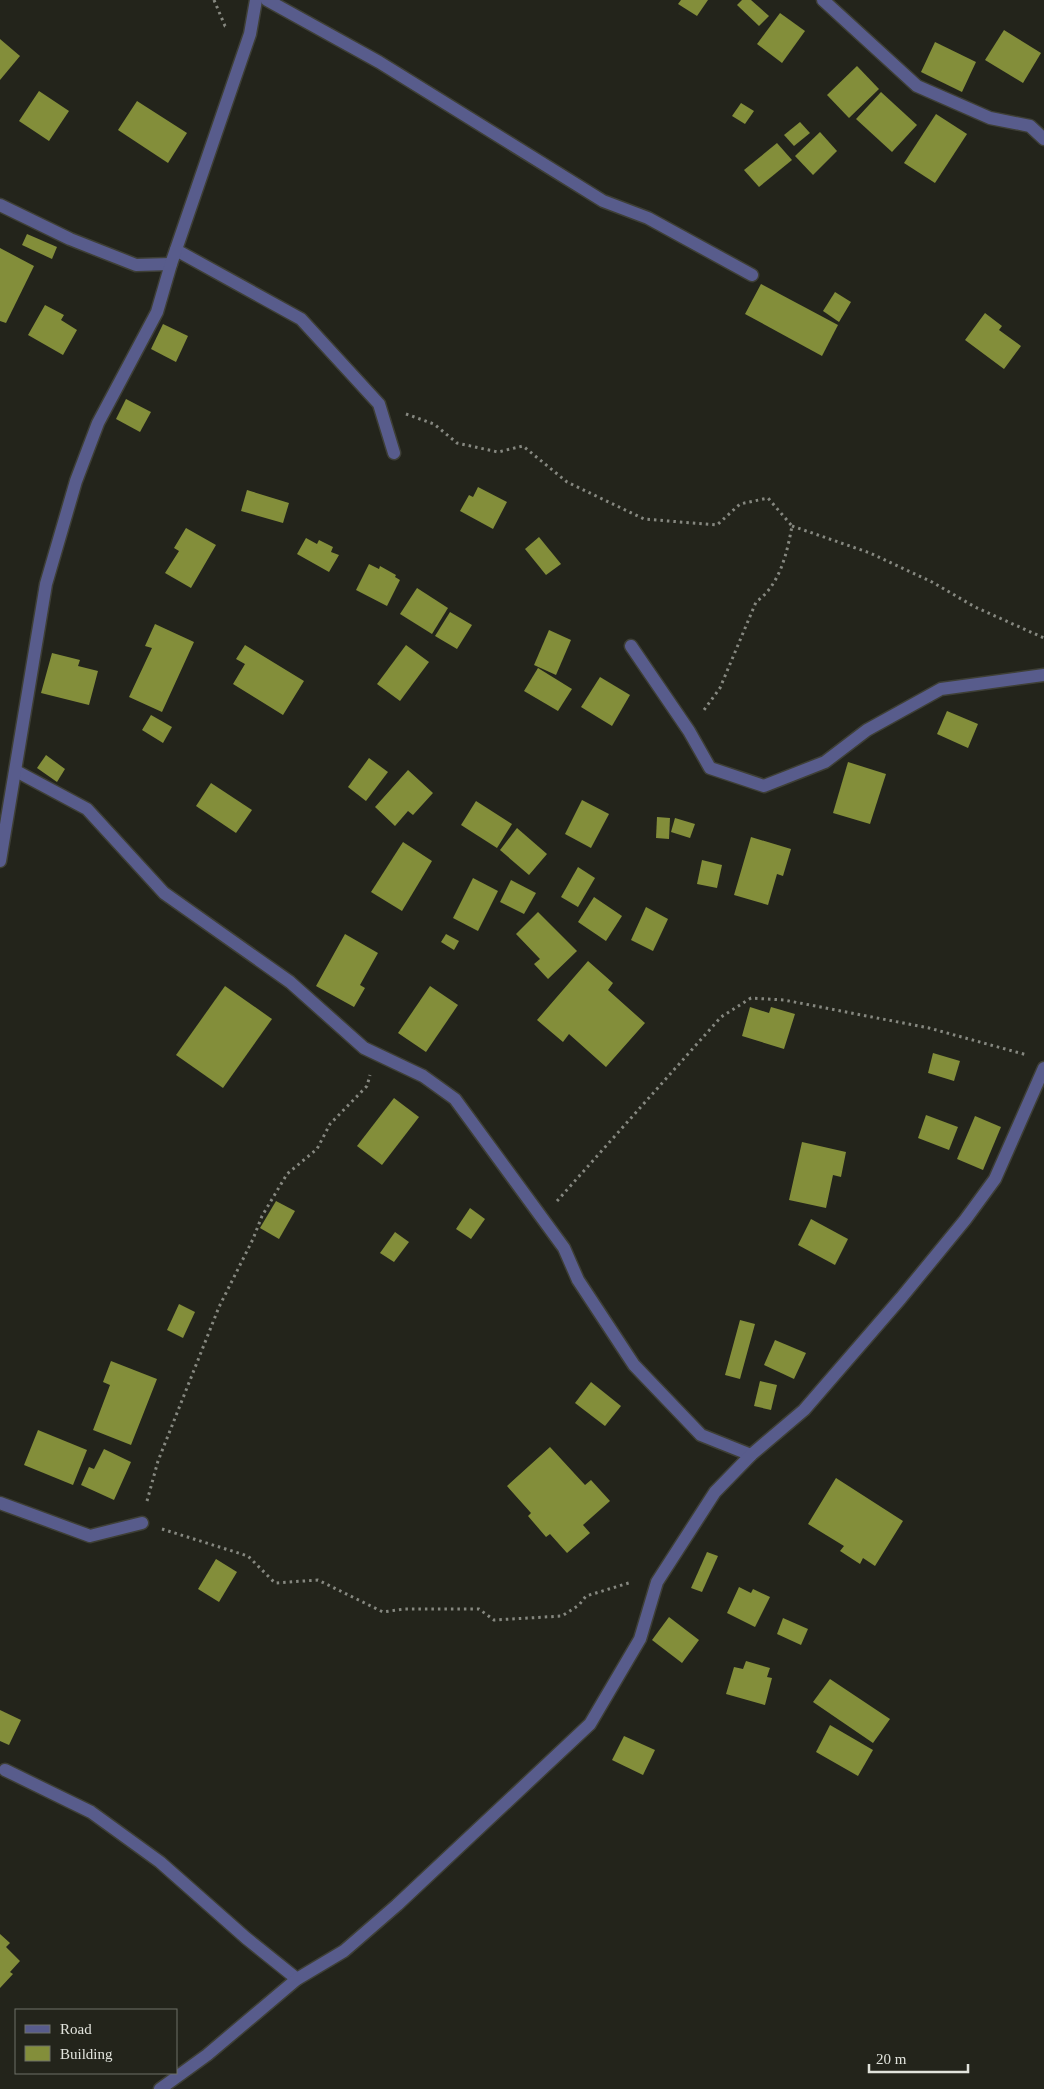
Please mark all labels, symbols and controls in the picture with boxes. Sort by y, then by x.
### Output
legend [15,2009,178,2074]
text: Road [60,2021,92,2037]
scale bar [869,2042,968,2074]
text: Building [60,2046,113,2062]
text: 20 m [876,2051,907,2067]

